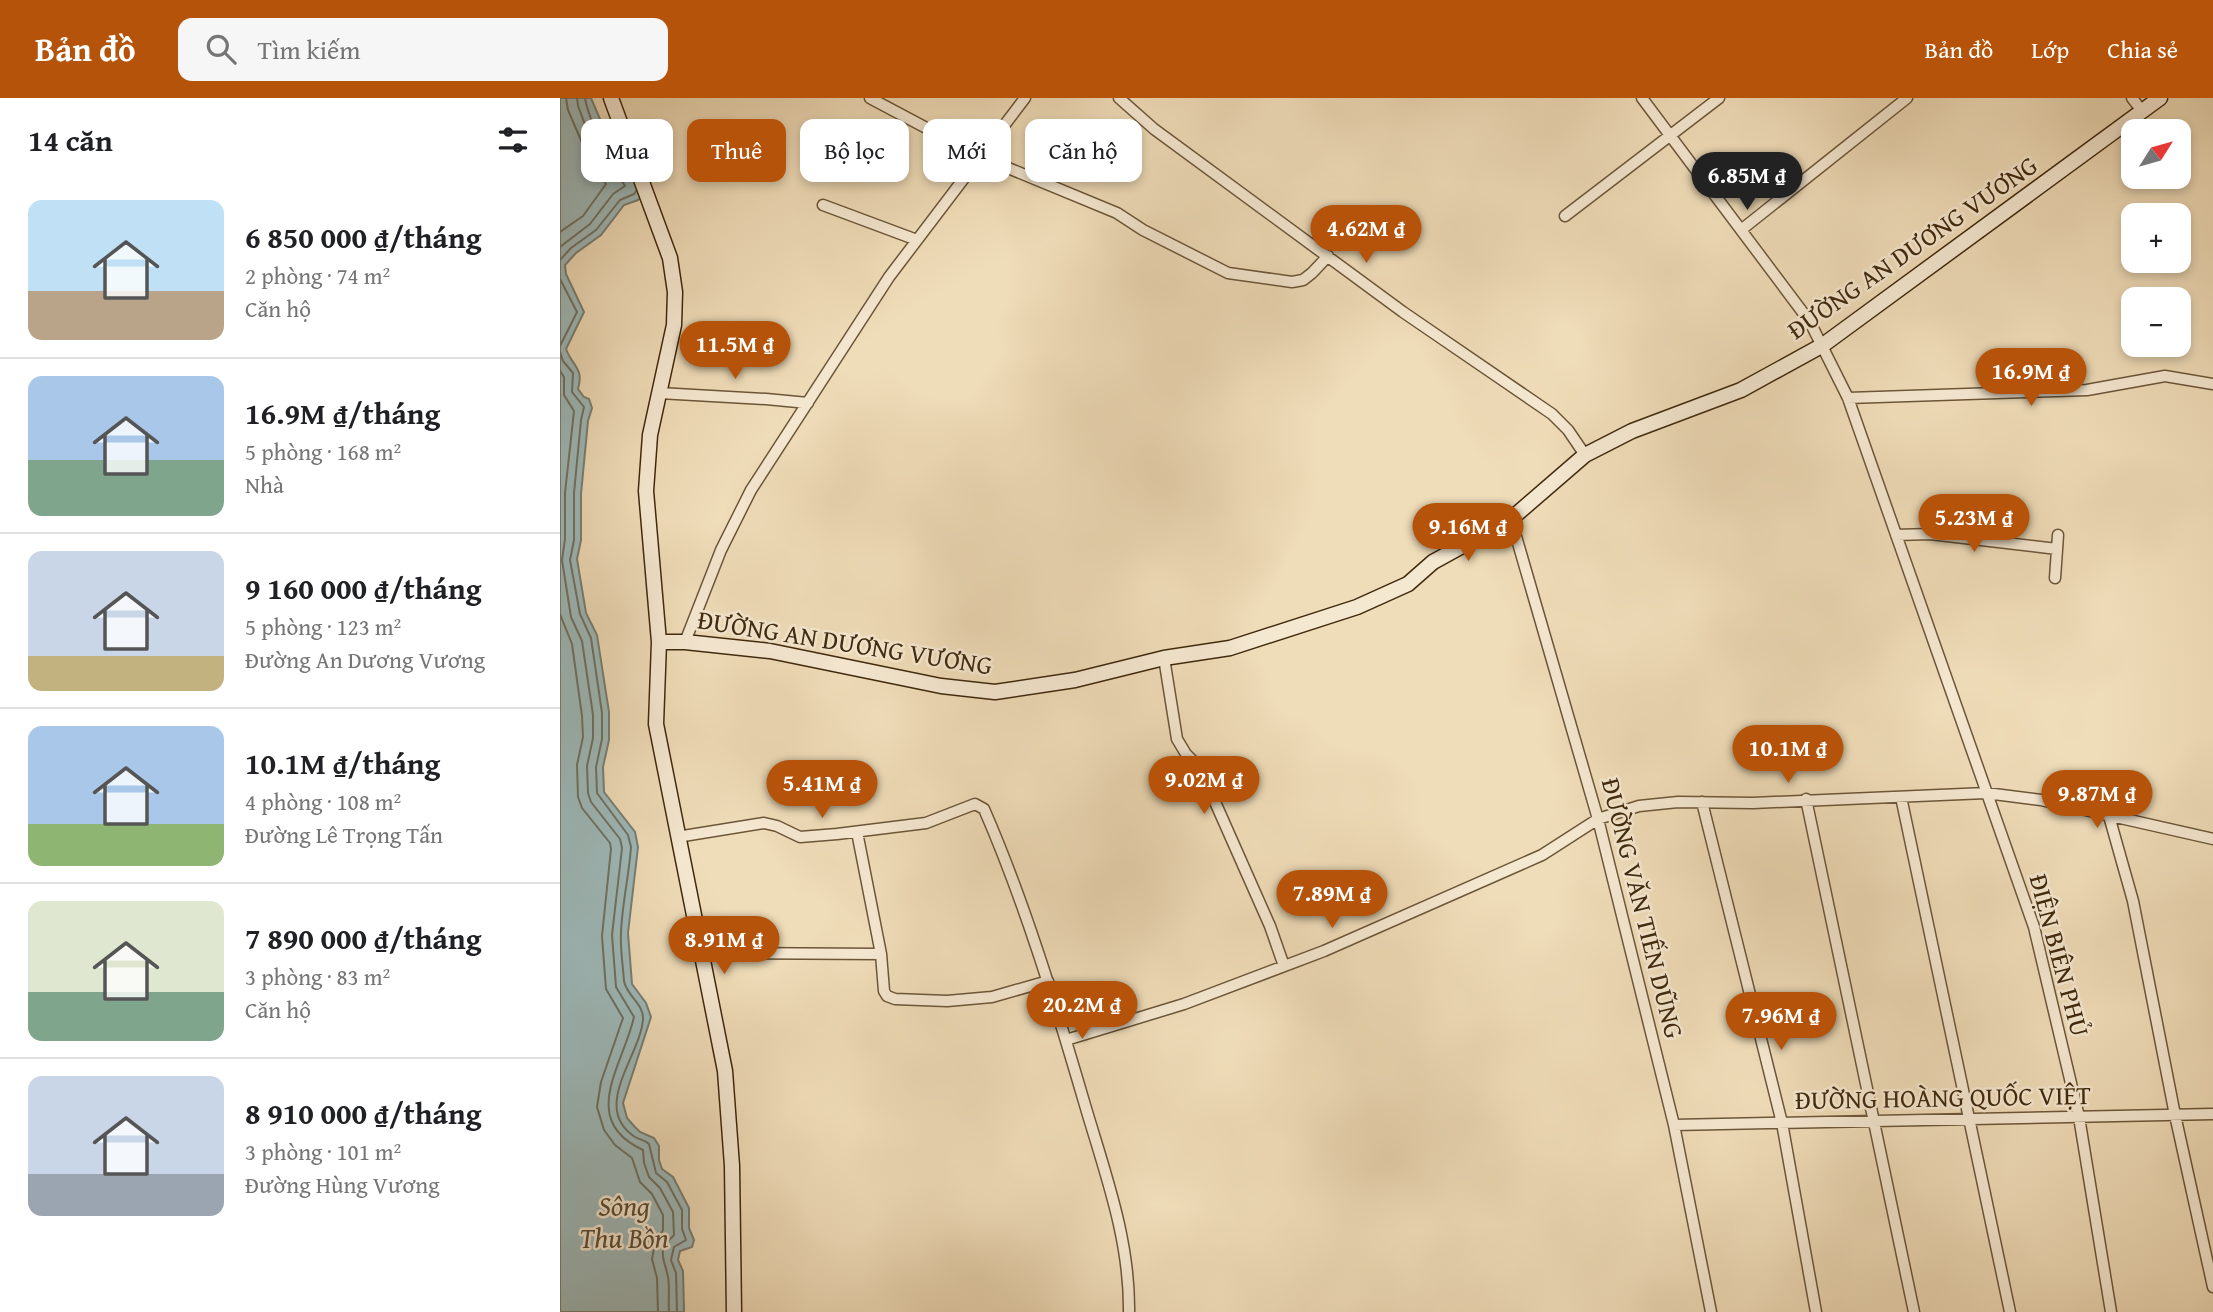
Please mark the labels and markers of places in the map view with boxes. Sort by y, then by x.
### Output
pin: 6.85M ₫ [1682,152,1812,212]
pin: 4.62M ₫ [1301,206,1431,265]
pin: 11.5M ₫ [670,322,800,381]
pin: 16.9M ₫ [1966,348,2096,408]
pin: 5.23M ₫ [1909,494,2039,554]
pin: 9.16M ₫ [1403,504,1533,563]
pin: 10.1M ₫ [1723,726,1853,785]
pin: 9.02M ₫ [1139,756,1269,816]
pin: 5.41M ₫ [757,760,887,820]
pin: 9.87M ₫ [2032,770,2162,830]
pin: 7.89M ₫ [1267,870,1397,930]
pin: 8.91M ₫ [659,916,789,976]
pin: 20.2M ₫ [1017,982,1147,1041]
pin: 7.96M ₫ [1716,992,1846,1052]

